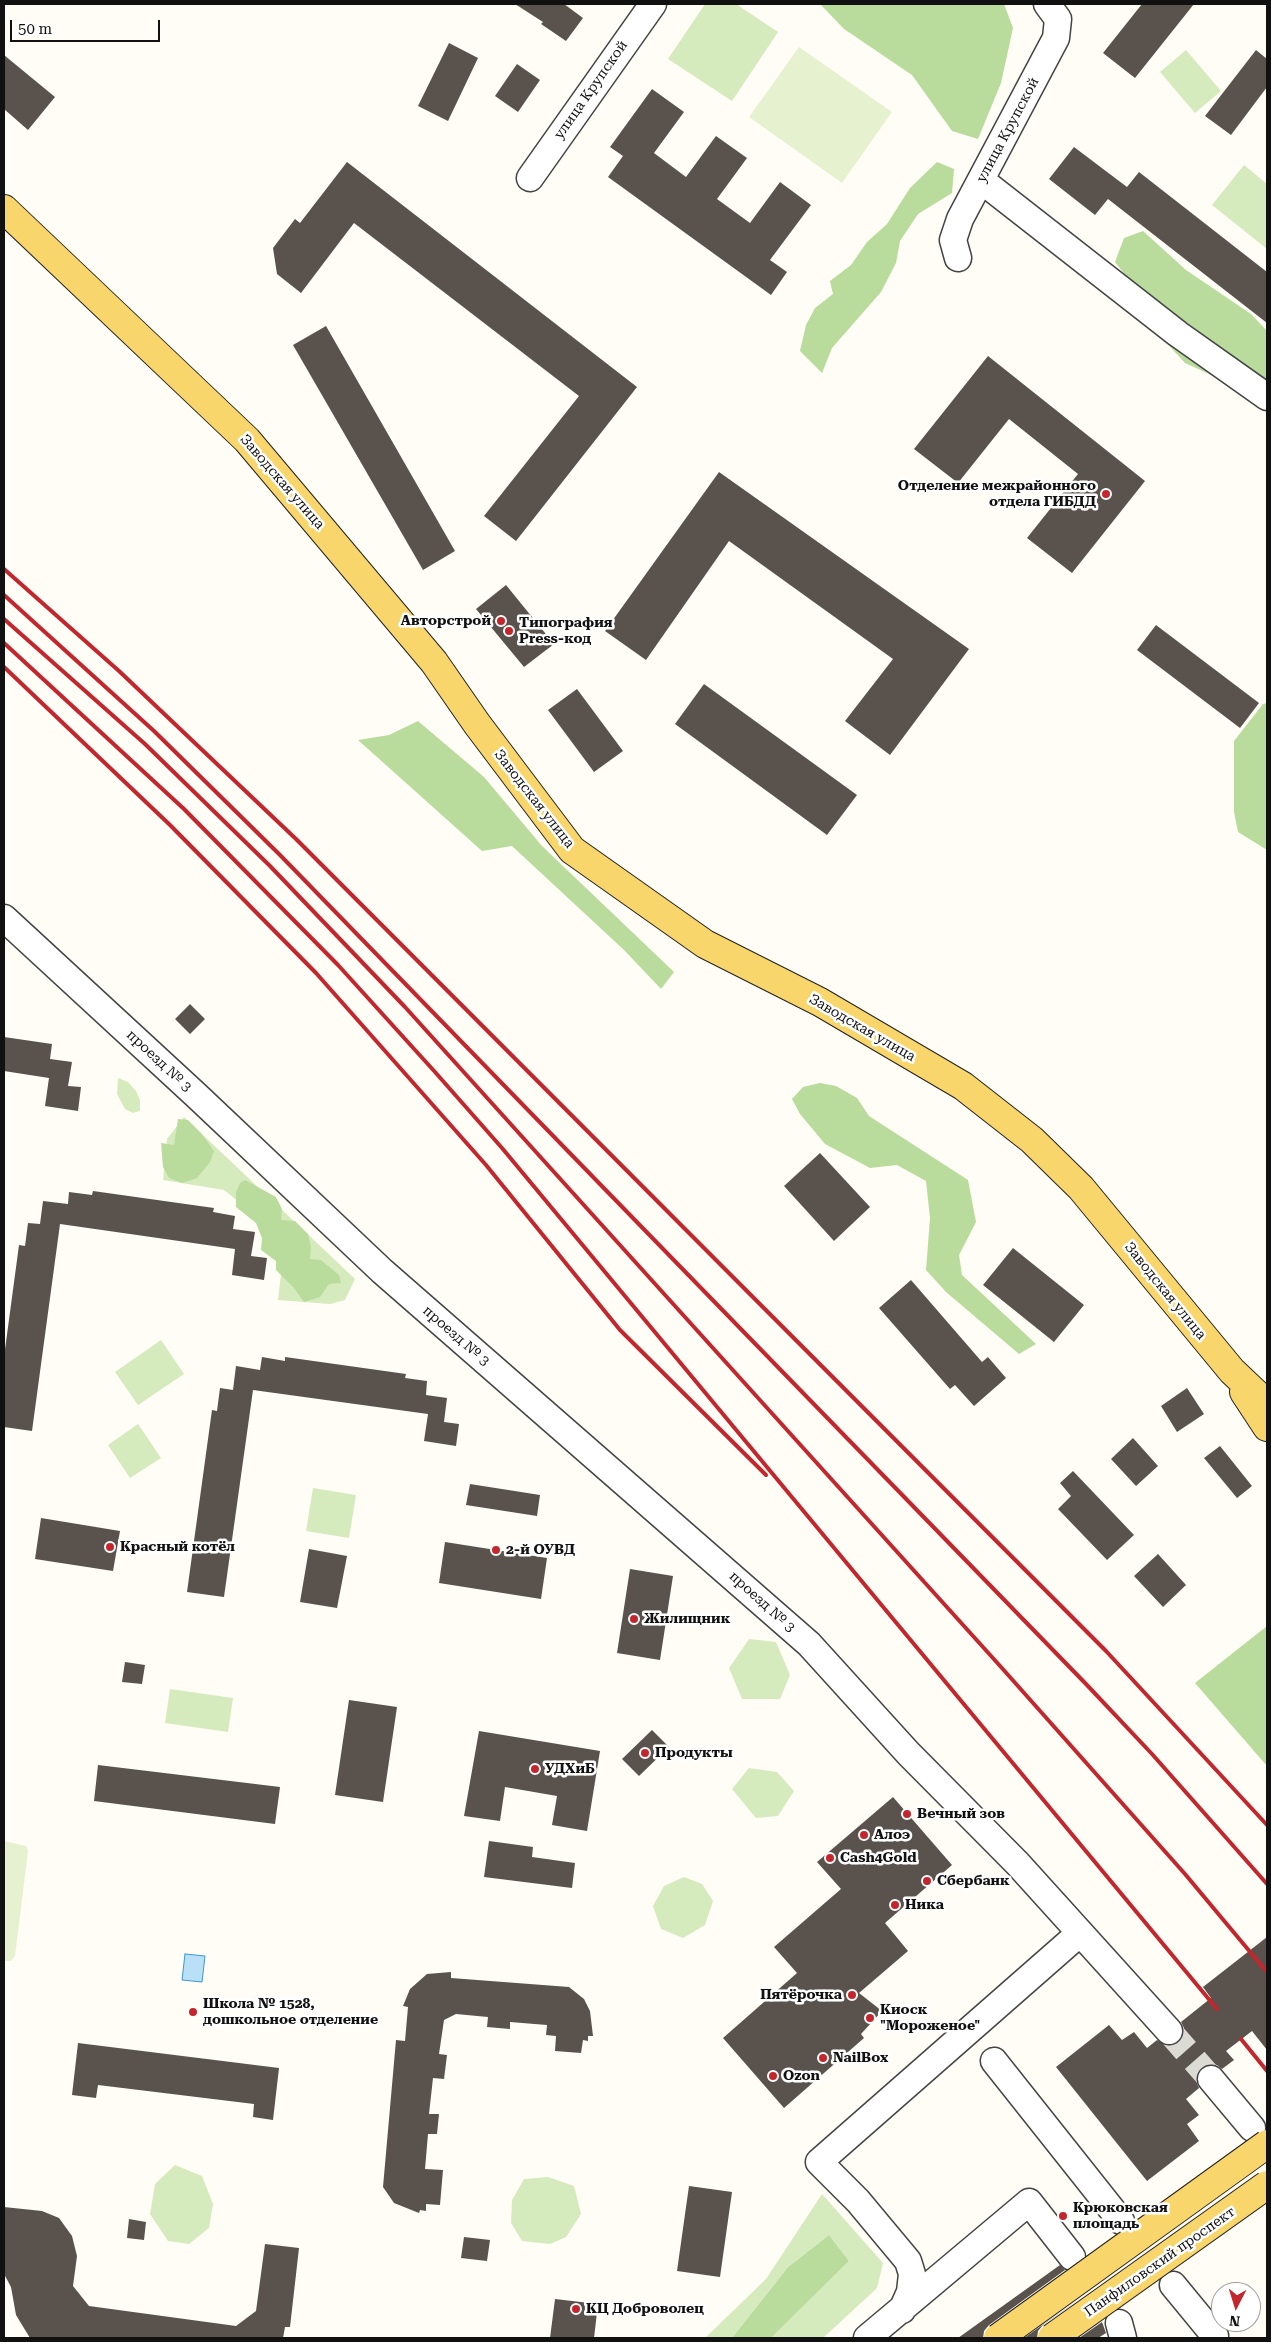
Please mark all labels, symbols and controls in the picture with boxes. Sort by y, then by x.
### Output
scale bar [12,10,162,42]
text: 50 m [18,20,52,38]
street label: улица Крупской [551,37,631,143]
street label: улица Крупской [973,75,1043,185]
street label: Заводская улица [236,431,328,533]
place label: Отделение межрайонного отдела ГИБДД [898,478,1096,511]
marker: Отделение межрайонного отдела ГИБДД [1100,488,1112,500]
place label: Авторстрой [401,613,491,629]
marker: Авторстрой [495,615,507,627]
place label: Типография Press-код [519,615,613,648]
marker: Типография Press-код [503,625,515,637]
street label: Заводская улица [490,746,578,852]
street label: Заводская улица [806,991,918,1065]
street label: проезд № 3 [123,1027,195,1095]
street label: Заводская улица [1121,1239,1209,1343]
street label: проезд № 3 [419,1302,493,1370]
place label: Красный котёл [120,1539,235,1555]
marker: Красный котёл [104,1541,116,1553]
place label: 2-й ОУВД [506,1542,575,1558]
marker: 2-й ОУВД [490,1544,502,1556]
street label: проезд № 3 [726,1568,798,1636]
place label: Жилищник [644,1611,730,1627]
marker: Жилищник [628,1613,640,1625]
place label: Продукты [655,1745,733,1761]
marker: Продукты [639,1747,651,1759]
place label: УДХиБ [545,1761,595,1777]
marker: УДХиБ [529,1763,541,1775]
place label: Вечный зов [917,1806,1005,1822]
marker: Вечный зов [901,1808,913,1820]
place label: Алоэ [874,1827,910,1843]
marker: Алоэ [858,1829,870,1841]
place label: Cash4Gold [840,1850,917,1866]
marker: Cash4Gold [824,1852,836,1864]
place label: Сбербанк [937,1873,1010,1889]
marker: Сбербанк [921,1875,933,1887]
place label: Ника [905,1897,944,1913]
marker: Ника [889,1899,901,1911]
place label: Пятёрочка [760,1987,842,2003]
marker: Пятёрочка [846,1989,858,2001]
place label: Школа № 1528, дошкольное отделение [203,1996,378,2028]
place label: Киоск "Мороженое" [880,2002,980,2034]
marker: Школа № 1528, дошкольное отделение [187,2006,199,2018]
marker: Киоск "Мороженое" [864,2012,876,2024]
place label: NailBox [833,2050,888,2066]
marker: NailBox [817,2052,829,2064]
place label: Ozon [783,2068,820,2084]
marker: Ozon [767,2070,779,2082]
place label: Крюковская площадь [1073,2200,1168,2232]
street label: Панфиловский проспект [1081,2203,1239,2321]
marker: Крюковская площадь [1057,2210,1069,2222]
north arrow [1211,2282,1261,2332]
place label: КЦ Доброволец [586,2301,704,2317]
marker: КЦ Доброволец [570,2303,582,2315]
text: N [1229,2313,1241,2329]

